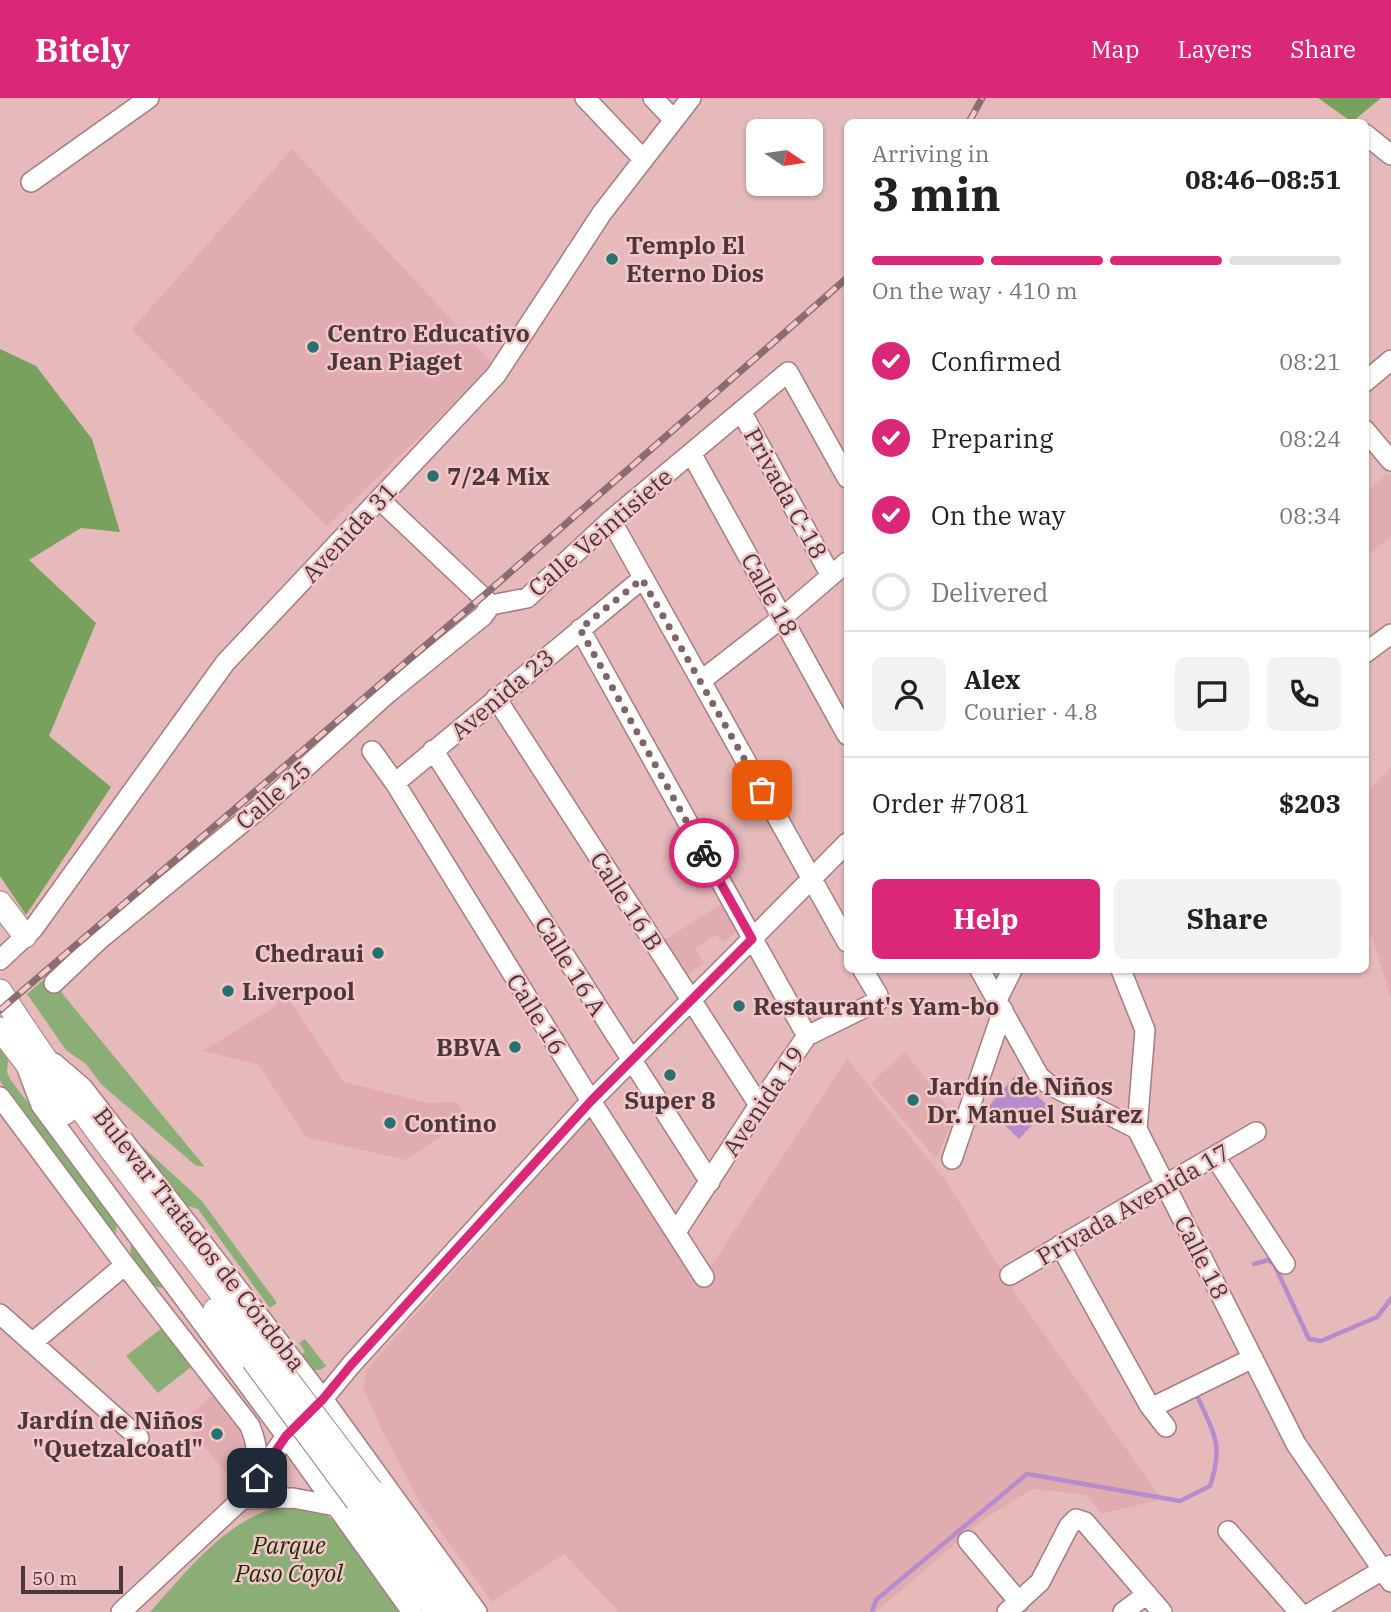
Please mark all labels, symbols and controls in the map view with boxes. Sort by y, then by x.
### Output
text: Bitely [35,28,130,71]
text: Map [1091,33,1139,65]
text: Layers [1177,33,1252,65]
text: Share [1290,33,1356,65]
north arrow [746,119,822,196]
map controls [746,119,823,196]
text: Arriving in [872,138,989,168]
text: 08:46–08:51 [1185,162,1341,196]
text: 3 min [872,164,1001,224]
place label: Templo El Eterno Dios [626,229,764,289]
marker: Templo El Eterno Dios [604,251,620,267]
text: On the way · 410 m [872,275,1078,305]
place label: Centro Educativo Jean Piaget [327,317,530,377]
marker: Centro Educativo Jean Piaget [305,339,321,355]
icon: check [872,342,910,380]
text: Confirmed [931,344,1062,378]
text: 08:21 [1279,346,1341,376]
icon: check [872,419,910,457]
text: Preparing [931,421,1053,455]
street label: Privada C-18 [737,422,835,564]
text: 08:24 [1279,423,1341,453]
place label: 7/24 Mix [447,460,550,492]
street label: Calle Veintisiete [521,461,679,603]
marker: 7/24 Mix [425,468,441,484]
street label: Avenida 31 [294,475,404,589]
icon: check [872,496,910,534]
text: On the way [931,498,1065,532]
text: 08:34 [1279,500,1341,530]
street label: Calle 18 [734,547,806,641]
text: Delivered [931,575,1048,609]
street label: Avenida 23 [443,641,561,747]
button: person [872,657,946,731]
button: chat [1175,657,1249,731]
button: phone [1267,657,1341,731]
text: Alex [964,662,1020,696]
text: Courier · 4.8 [964,696,1098,726]
street label: Calle 25 [229,753,317,837]
pin [732,760,792,820]
icon: bag [743,771,781,809]
text: Order #7081 [872,786,1030,820]
text: $203 [1279,786,1341,820]
courier [669,818,739,888]
icon: bike [685,834,723,872]
street label: Calle 16 B [583,845,671,957]
button: Help [872,879,1100,959]
button: Share [1114,879,1341,959]
street label: Calle 16 A [529,911,613,1021]
place label: Chedraui [254,937,364,969]
marker: Chedraui [370,945,386,961]
street label: Calle 16 [501,968,573,1060]
place label: Liverpool [242,975,355,1007]
marker: Liverpool [220,983,236,999]
place label: Restaurant's Yam-bo [753,990,999,1022]
marker: Restaurant's Yam-bo [731,998,747,1014]
place label: BBVA [436,1031,501,1063]
marker: BBVA [507,1039,523,1055]
street label: Avenida 19 [714,1040,812,1162]
marker: Super 8 [662,1067,678,1083]
place label: Jardín de Niños Dr. Manuel Suárez [927,1070,1143,1130]
place label: Super 8 [624,1084,716,1116]
marker: Jardín de Niños Dr. Manuel Suárez [905,1092,921,1108]
street label: Bulevar Tratados de Córdoba [87,1100,313,1378]
place label: Contino [404,1107,497,1139]
marker: Contino [382,1115,398,1131]
street label: Privada Avenida 17 [1031,1136,1235,1272]
street label: Calle 18 [1167,1210,1237,1304]
place label: Jardín de Niños "Quetzalcoatl" [17,1404,203,1464]
marker: Jardín de Niños "Quetzalcoatl" [209,1426,225,1442]
pin [227,1448,287,1508]
icon: home [238,1459,276,1497]
park label: Parque Paso Coyol [234,1529,344,1589]
scale bar [21,1563,122,1595]
text: 50 m [32,1566,77,1590]

